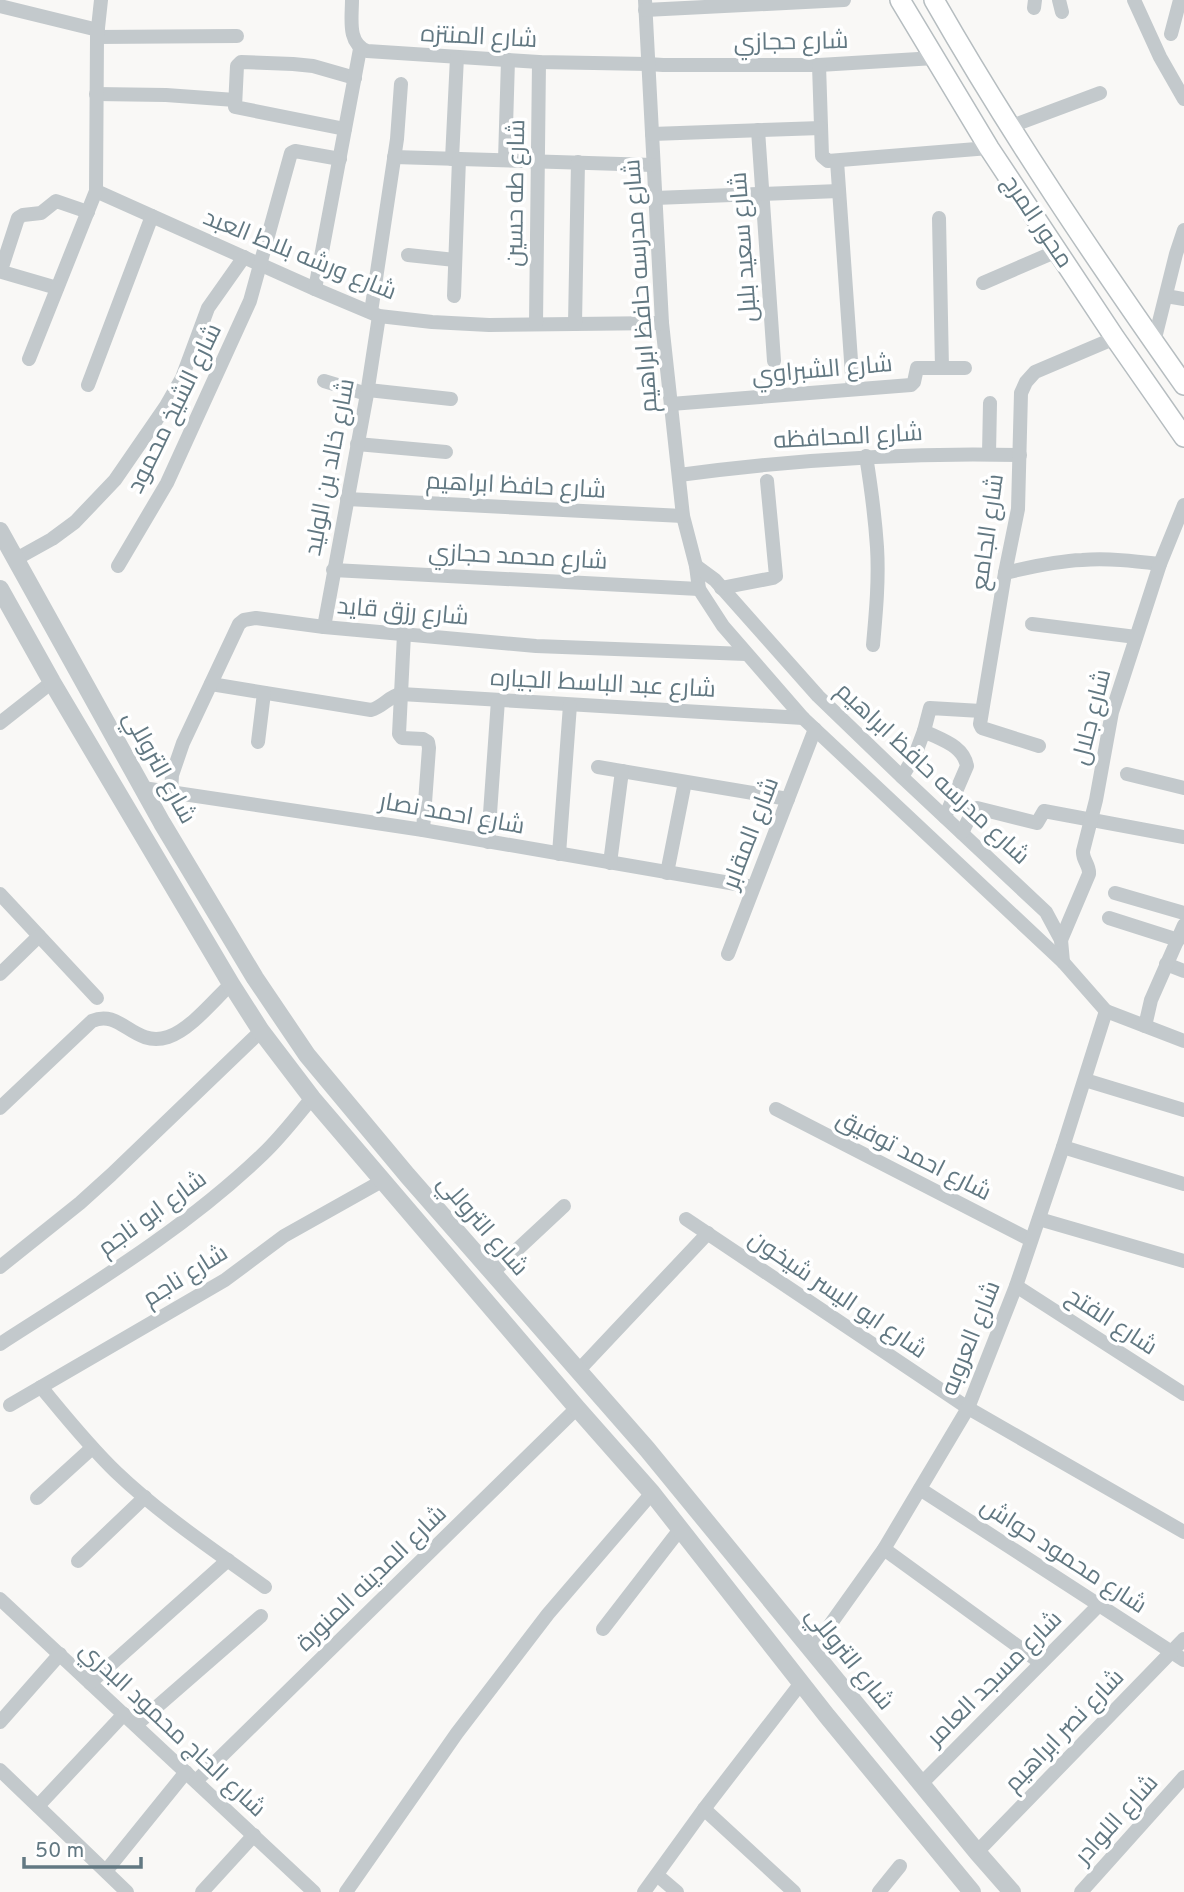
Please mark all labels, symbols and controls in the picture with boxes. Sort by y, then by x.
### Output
street label: شارع المنتزه [420,20,538,56]
street label: شارع حجازي [733,27,849,60]
street label: شارع طه حسين [501,119,533,267]
street label: شارع مدرسه حافظ ابراهيم [618,158,666,414]
street label: محور المرج [994,170,1078,274]
street label: شارع سعيد بلبل [725,171,765,323]
street label: شارع ورشه بلاط العبد [198,203,400,308]
street label: شارع الشيخ محمود [122,319,230,499]
street label: شارع الشبراوي [751,350,894,393]
street label: شارع خالد بن الوليد [299,376,363,559]
street label: شارع المحافظه [773,419,923,457]
street label: شارع حافظ ابراهيم [425,467,607,507]
street label: شارع الجامع [966,472,1012,592]
street label: شارع محمد حجازي [427,538,608,579]
street label: شارع رزق قايد [336,592,470,634]
street label: شارع عبد الباسط الجياره [489,664,716,706]
street label: شارع جلال [1067,667,1119,768]
street label: شارع مدرسه حافظ ابراهيم [828,677,1035,872]
street label: شارع التروللي [113,706,202,831]
street label: شارع المقابر [716,774,787,896]
street label: شارع احمد نصار [375,787,527,842]
street label: شارع احمد توفيق [831,1105,996,1209]
street label: شارع ابو ناجم [93,1165,213,1264]
street label: شارع التروللي [428,1170,534,1284]
street label: شارع ابو اليسر شيخون [742,1225,932,1367]
street label: شارع ناجم [138,1239,234,1315]
street label: شارع العروبه [935,1277,1008,1400]
street label: شارع الفتح [1060,1282,1162,1363]
street label: شارع محمود حواش [974,1492,1152,1622]
street label: شارع المدينه المنورة [291,1500,454,1659]
street label: شارع التروللي [796,1601,899,1718]
street label: شارع مسجد العامر [920,1605,1069,1755]
street label: شارع الحاج محمود البدري [71,1636,271,1825]
street label: شارع نصر ابراهيم [999,1664,1132,1799]
street label: شارع اللوادر [1068,1769,1166,1873]
scale bar [24,1826,142,1870]
text: 50 m [35,1838,84,1865]

